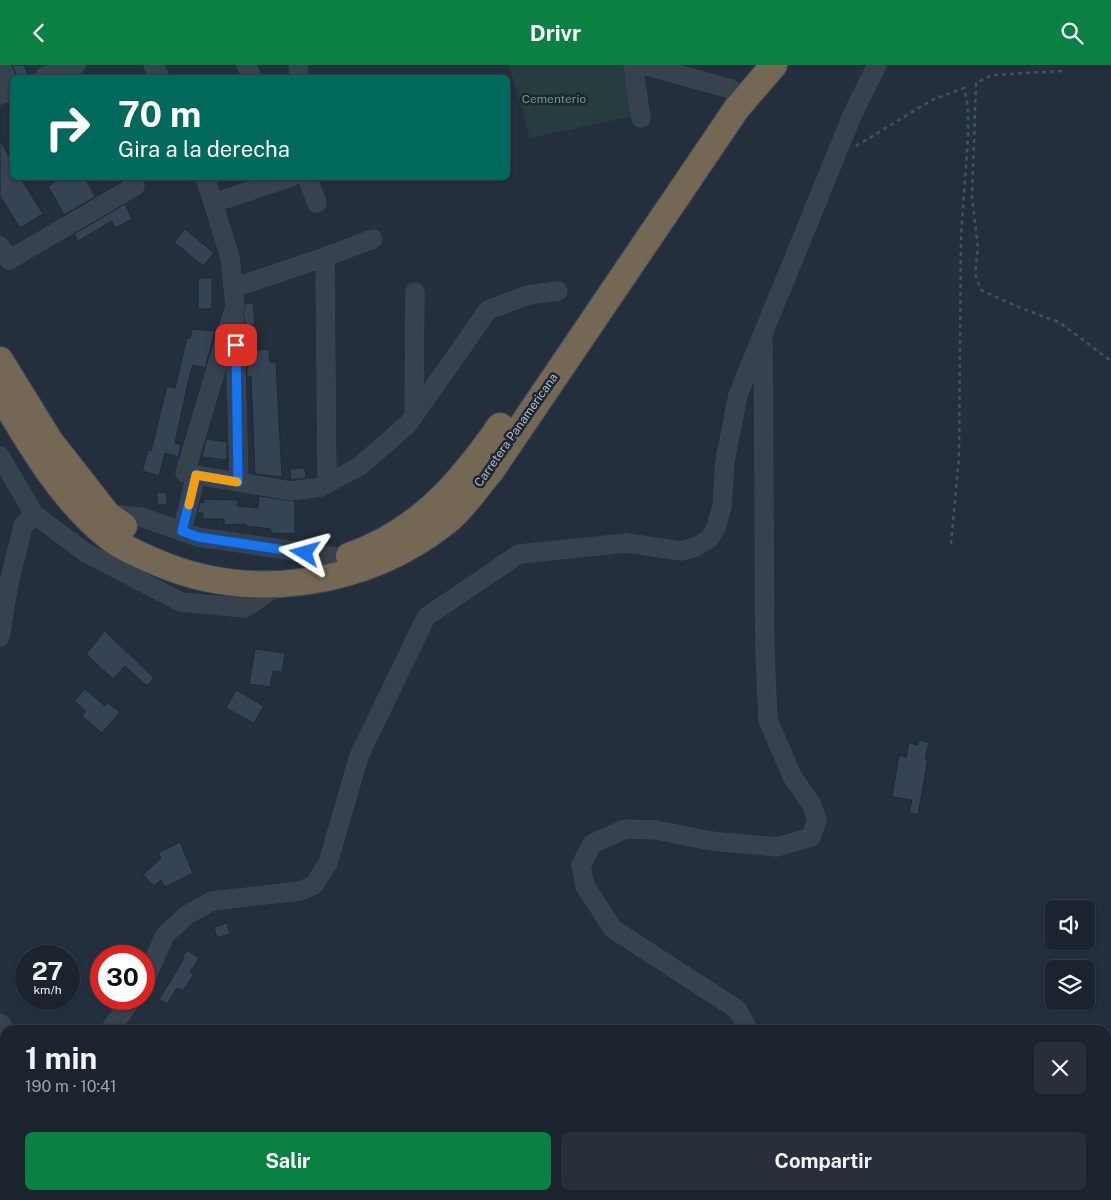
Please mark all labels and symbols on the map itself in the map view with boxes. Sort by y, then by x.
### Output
park label: Cementerio [522,92,587,106]
pin [215,324,257,366]
street label: Carretera Panamericana [472,371,560,489]
position arrow [278,526,330,578]
speed limit sign: 30 [90,945,155,1010]

